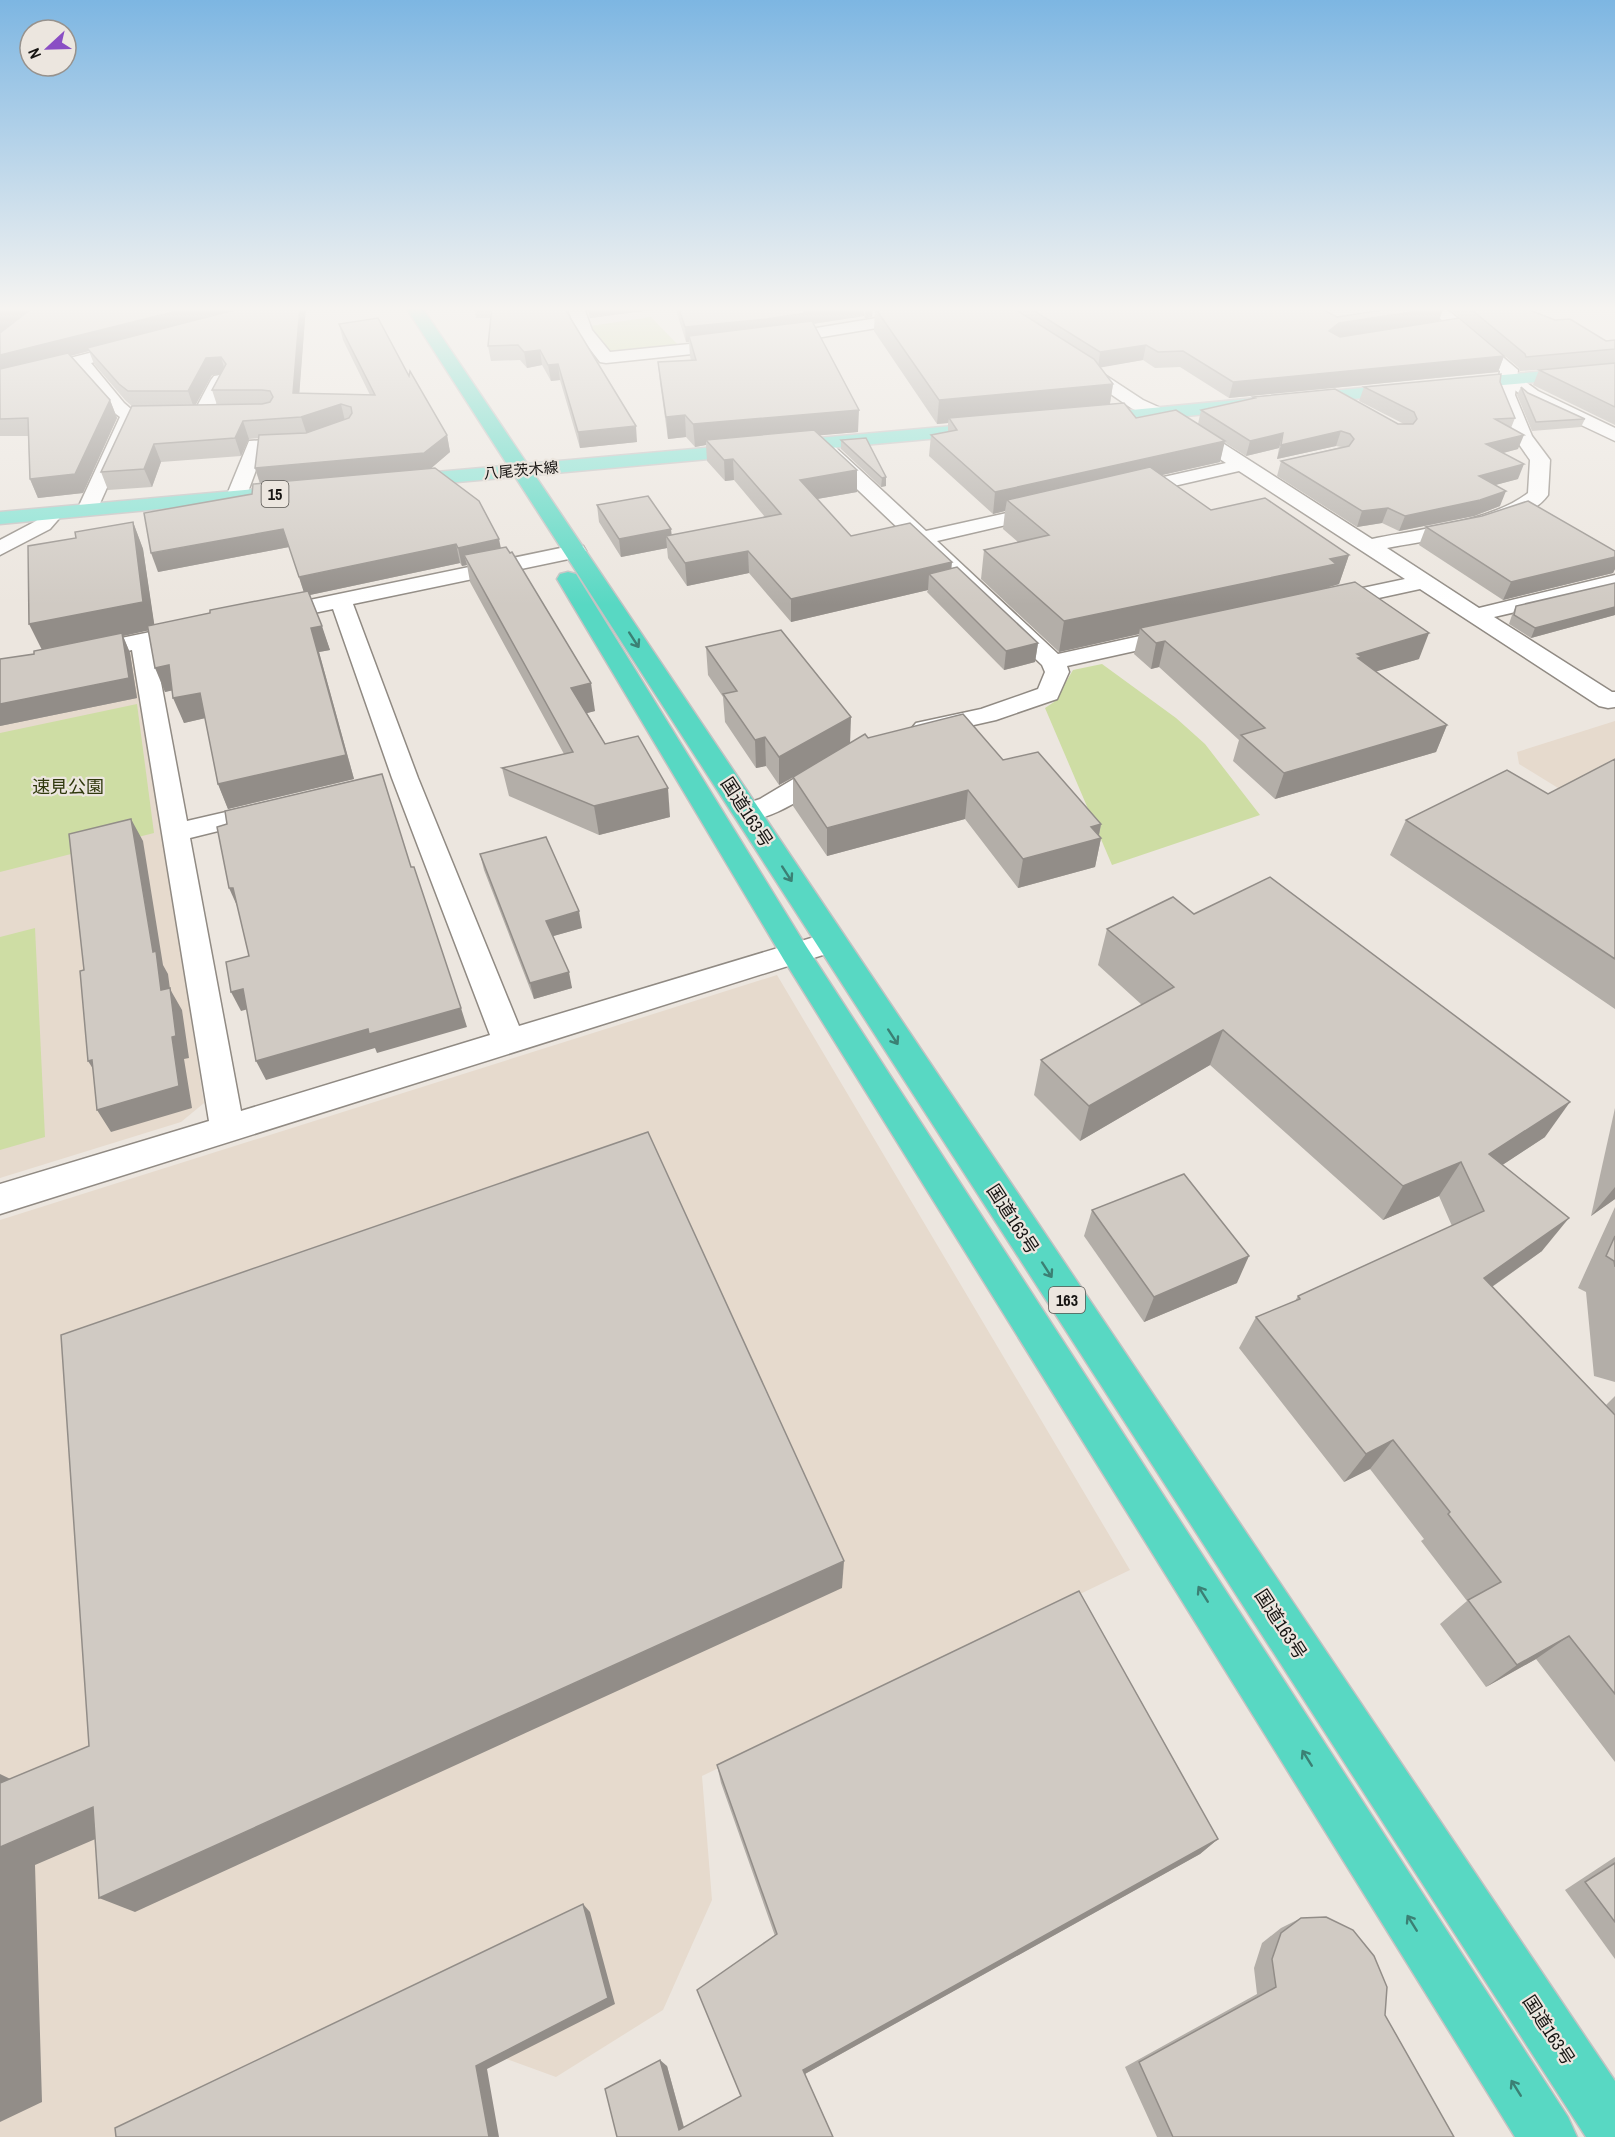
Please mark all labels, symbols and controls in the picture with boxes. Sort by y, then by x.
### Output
north arrow [18,18,78,78]
text: N [22,45,46,62]
street label: 八尾茨木線 [483,456,559,484]
road number: 15 [262,481,288,507]
one-way arrow [628,632,640,648]
street label: 国道163号 [715,772,779,852]
park label: 速見公園 [32,774,104,799]
one-way arrow [781,865,793,881]
one-way arrow [888,1028,900,1045]
street label: 国道163号 [981,1179,1045,1259]
one-way arrow [1041,1261,1053,1278]
road number: 163 [1049,1287,1085,1313]
street label: 国道163号 [1249,1584,1313,1664]
one-way arrow [1196,1586,1208,1603]
one-way arrow [1301,1750,1314,1767]
one-way arrow [1406,1915,1418,1932]
street label: 国道163号 [1517,1990,1581,2070]
one-way arrow [1510,2079,1523,2096]

